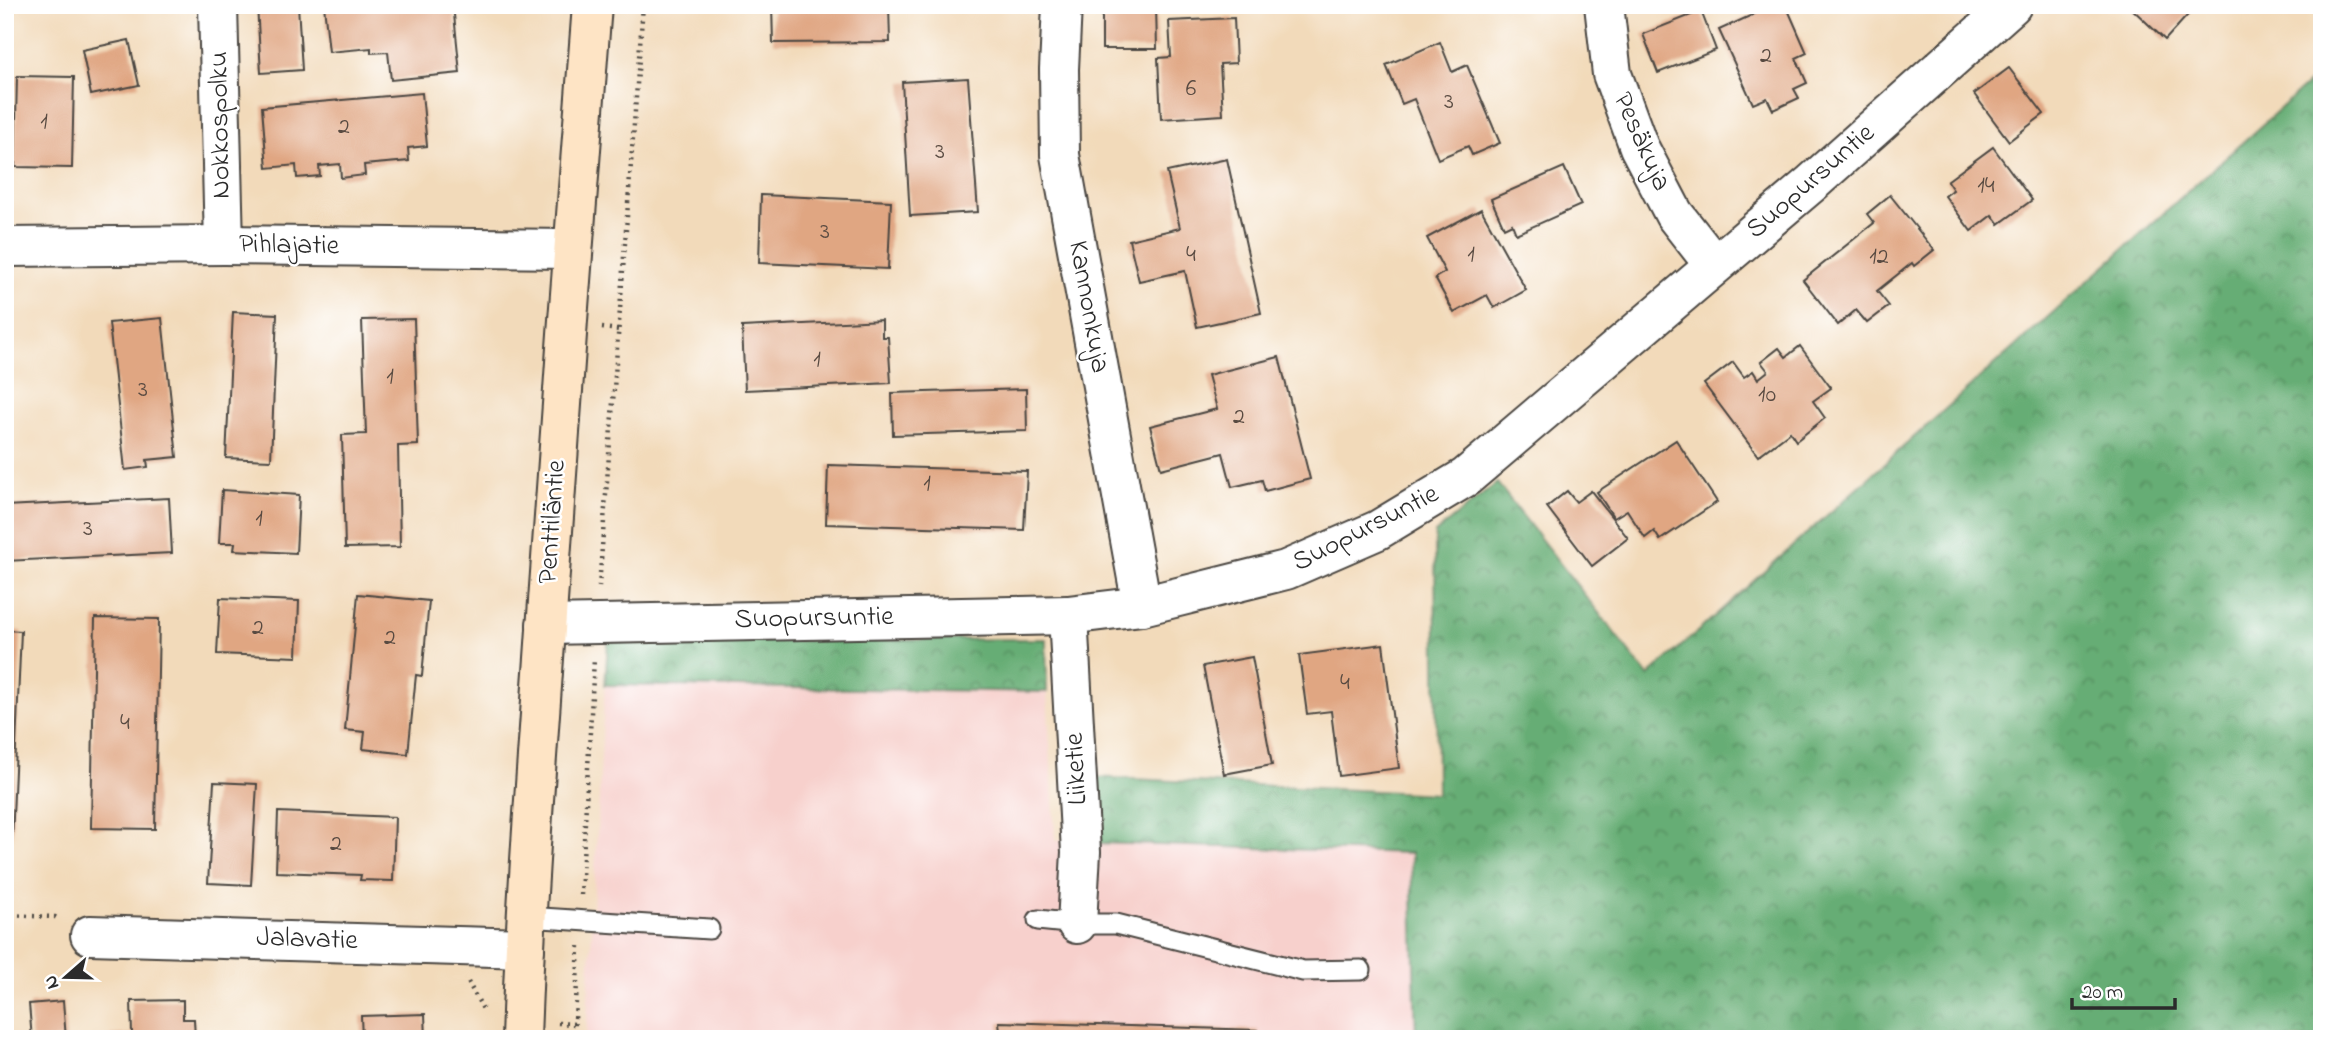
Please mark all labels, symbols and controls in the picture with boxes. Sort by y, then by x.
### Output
house number: 2 [1760,39,1772,74]
street label: Nokkospolku [199,51,243,199]
house number: 6 [1186,72,1197,107]
house number: 3 [1444,85,1454,120]
street label: Pesäkuja [1601,86,1681,198]
house number: 1 [40,105,48,140]
house number: 2 [338,110,350,145]
street label: Suopursuntie [1737,114,1885,250]
house number: 3 [935,135,945,170]
house number: 14 [1977,169,1995,204]
house number: 3 [820,215,830,250]
street label: Pihlajatie [238,225,340,267]
street label: Kannonkuja [1056,238,1120,376]
house number: 4 [1186,238,1196,273]
house number: 1 [1467,238,1475,273]
house number: 12 [1869,240,1889,275]
house number: 1 [813,343,821,378]
house number: 1 [386,360,394,395]
house number: 3 [138,373,148,408]
house number: 10 [1758,378,1776,413]
house number: 2 [1233,400,1245,435]
street label: Penttiläntie [528,458,578,585]
house number: 1 [923,467,931,502]
street label: Suopursuntie [1286,474,1447,583]
house number: 1 [255,502,263,537]
house number: 3 [83,512,93,547]
street label: Suopursuntie [734,597,894,641]
house number: 2 [252,611,264,646]
house number: 2 [384,621,396,656]
house number: 4 [1340,666,1350,701]
house number: 4 [120,706,130,741]
street label: Liiketie [1055,731,1099,806]
house number: 2 [330,827,342,862]
street label: Jalavatie [256,918,359,962]
north arrow [32,942,102,1012]
scale bar [2072,967,2175,1011]
text: N [37,971,67,993]
text: 20 m [2082,978,2123,1008]

